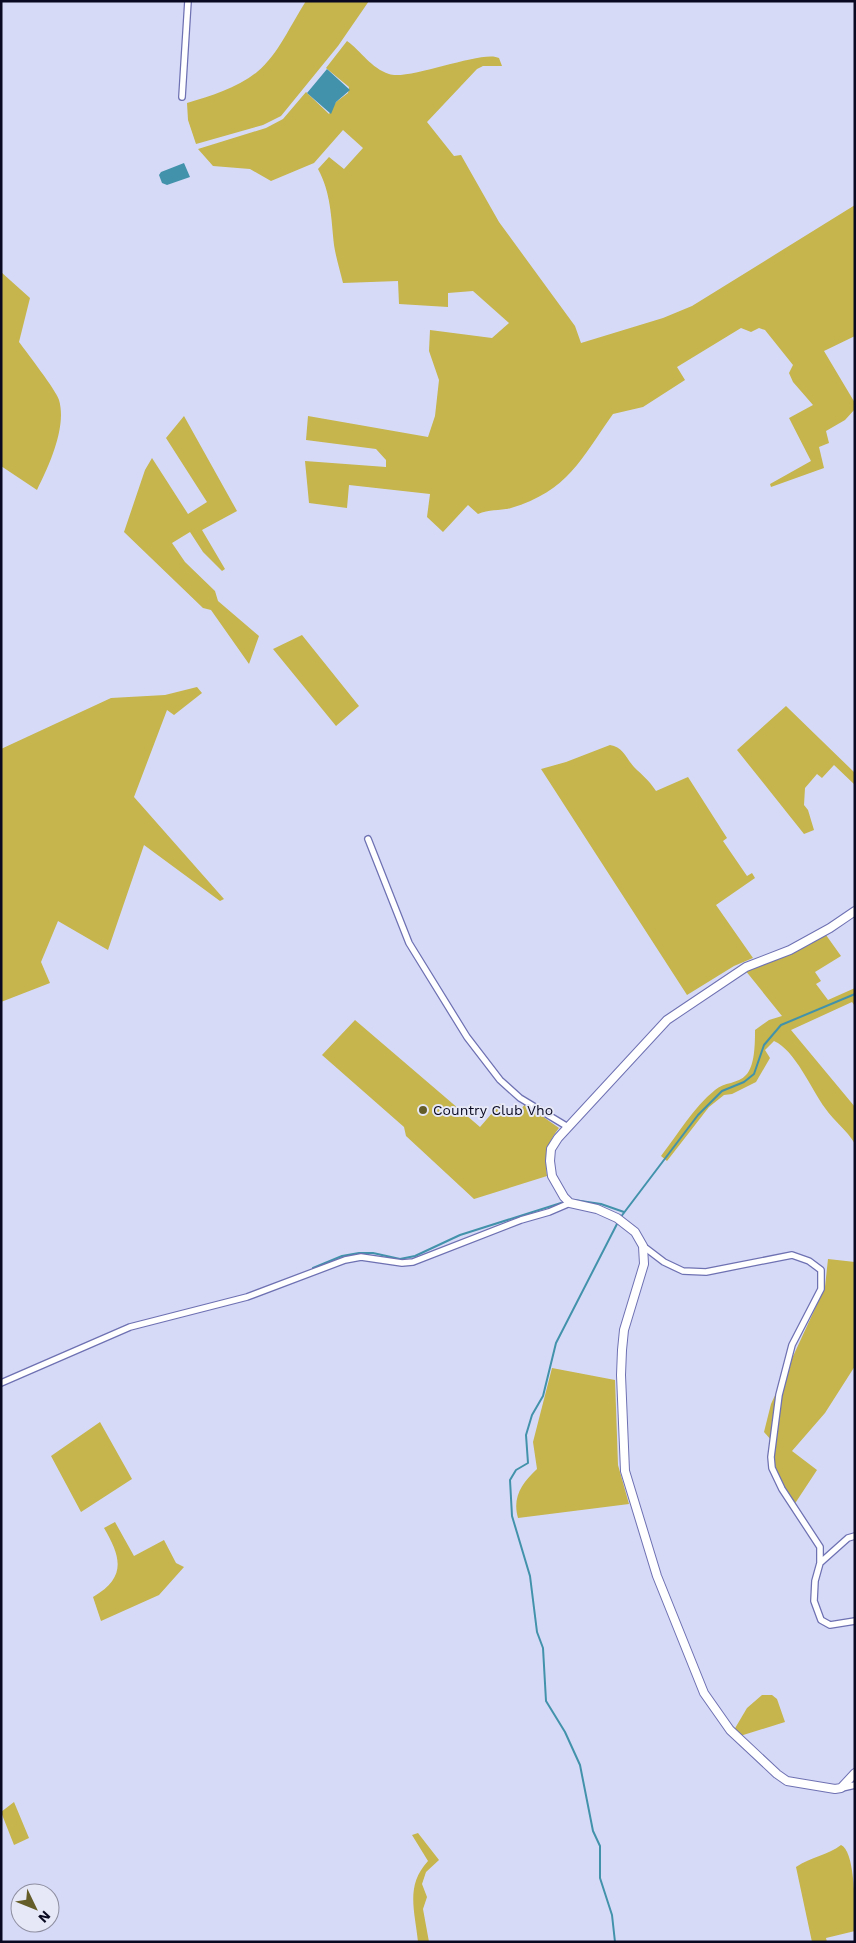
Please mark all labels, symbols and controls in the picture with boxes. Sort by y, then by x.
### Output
place label: Country Club Vho [433,1102,553,1118]
marker: Country Club Vho [417,1104,429,1116]
north arrow [10,1883,60,1933]
text: N [35,1908,54,1926]

